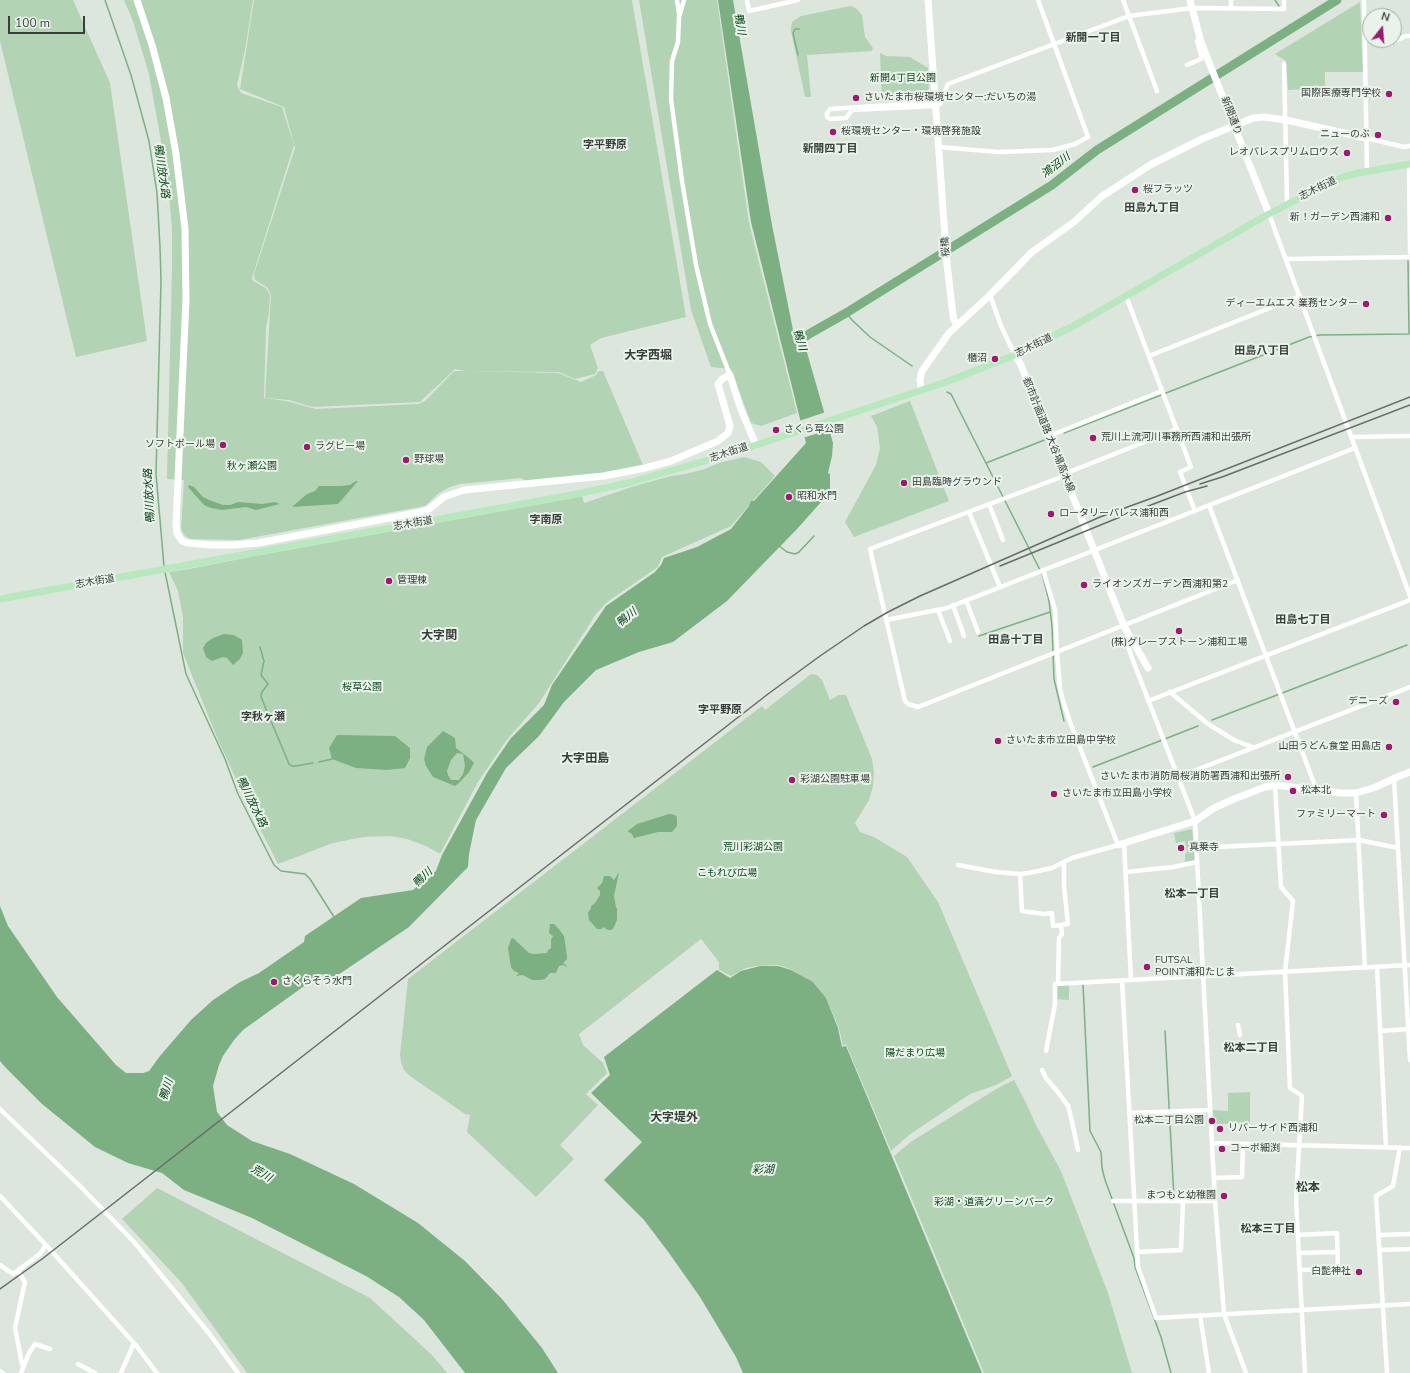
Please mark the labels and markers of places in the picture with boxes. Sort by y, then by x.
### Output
place label: 国際医療専門学校 [1301,88,1381,100]
marker: 国際医療専門学校 [1384,89,1394,99]
place label: さいたま市桜環境センター;だいちの湯 [864,92,1036,104]
marker: さいたま市桜環境センター;だいちの湯 [851,93,861,103]
place label: 桜環境センター・環境啓発施設 [841,126,981,138]
marker: 桜環境センター・環境啓発施設 [828,127,838,137]
place label: ニューのぶ [1320,129,1370,141]
marker: ニューのぶ [1373,130,1383,140]
place label: レオパレスプリムロウズ [1229,147,1339,159]
marker: レオパレスプリムロウズ [1342,148,1352,158]
place label: 桜フラッツ [1143,184,1193,196]
marker: 桜フラッツ [1130,185,1140,195]
place label: 新！ガーデン西浦和 [1290,212,1380,224]
marker: 新！ガーデン西浦和 [1383,213,1393,223]
place label: ディーエムエス 業務センター [1225,298,1358,310]
marker: ディーエムエス 業務センター [1361,299,1371,309]
place label: 櫃沼 [967,353,987,365]
marker: 櫃沼 [990,354,1000,364]
place label: さくら草公園 [784,424,844,436]
marker: さくら草公園 [771,425,781,435]
place label: 荒川上流河川事務所西浦和出張所 [1101,432,1251,444]
marker: 荒川上流河川事務所西浦和出張所 [1088,433,1098,443]
place label: ソフトボール場 [145,439,215,451]
marker: ソフトボール場 [218,440,228,450]
place label: ラグビー場 [315,441,365,453]
marker: ラグビー場 [302,442,312,452]
place label: 野球場 [414,454,444,466]
marker: 野球場 [401,455,411,465]
place label: 田島臨時グラウンド [912,477,1002,489]
marker: 田島臨時グラウンド [899,478,909,488]
place label: 昭和水門 [797,491,837,503]
marker: 昭和水門 [784,492,794,502]
place label: ロータリーパレス浦和西 [1059,508,1169,520]
marker: ロータリーパレス浦和西 [1046,509,1056,519]
place label: 管理棟 [397,575,427,587]
marker: 管理棟 [384,576,394,586]
place label: ライオンズガーデン西浦和第2 [1092,579,1228,591]
marker: ライオンズガーデン西浦和第2 [1079,580,1089,590]
marker: (株)グレープストーン浦和工場 [1174,626,1184,636]
place label: (株)グレープストーン浦和工場 [1111,637,1247,649]
place label: デニーズ [1348,696,1388,708]
marker: デニーズ [1391,697,1401,707]
place label: さいたま市立田島中学校 [1006,735,1116,747]
marker: さいたま市立田島中学校 [993,736,1003,746]
place label: 山田うどん食堂 田島店 [1278,741,1381,753]
marker: 山田うどん食堂 田島店 [1384,742,1394,752]
place label: さいたま市消防局桜消防署西浦和出張所 [1100,771,1280,783]
marker: さいたま市消防局桜消防署西浦和出張所 [1283,772,1293,782]
place label: 彩湖公園駐車場 [800,774,870,786]
marker: 彩湖公園駐車場 [787,775,797,785]
place label: 松本北 [1301,785,1331,797]
marker: 松本北 [1288,786,1298,796]
place label: さいたま市立田島小学校 [1062,788,1172,800]
marker: さいたま市立田島小学校 [1049,789,1059,799]
place label: ファミリーマート [1296,809,1376,821]
marker: ファミリーマート [1379,810,1389,820]
place label: 真乗寺 [1189,842,1219,854]
marker: 真乗寺 [1176,843,1186,853]
place label: FUTSAL POINT浦和たじま [1155,955,1235,978]
marker: FUTSAL POINT浦和たじま [1142,962,1152,972]
place label: さくらそう水門 [282,976,352,988]
marker: さくらそう水門 [269,977,279,987]
place label: 松本二丁目公園 [1134,1115,1204,1127]
marker: 松本二丁目公園 [1207,1116,1217,1126]
place label: リバーサイド西浦和 [1228,1123,1318,1135]
marker: リバーサイド西浦和 [1215,1124,1225,1134]
place label: コーポ細渕 [1230,1143,1280,1155]
marker: コーポ細渕 [1217,1144,1227,1154]
place label: まつもと幼稚園 [1146,1190,1216,1202]
marker: まつもと幼稚園 [1219,1191,1229,1201]
place label: 白髭神社 [1311,1266,1351,1278]
marker: 白髭神社 [1354,1267,1364,1277]

